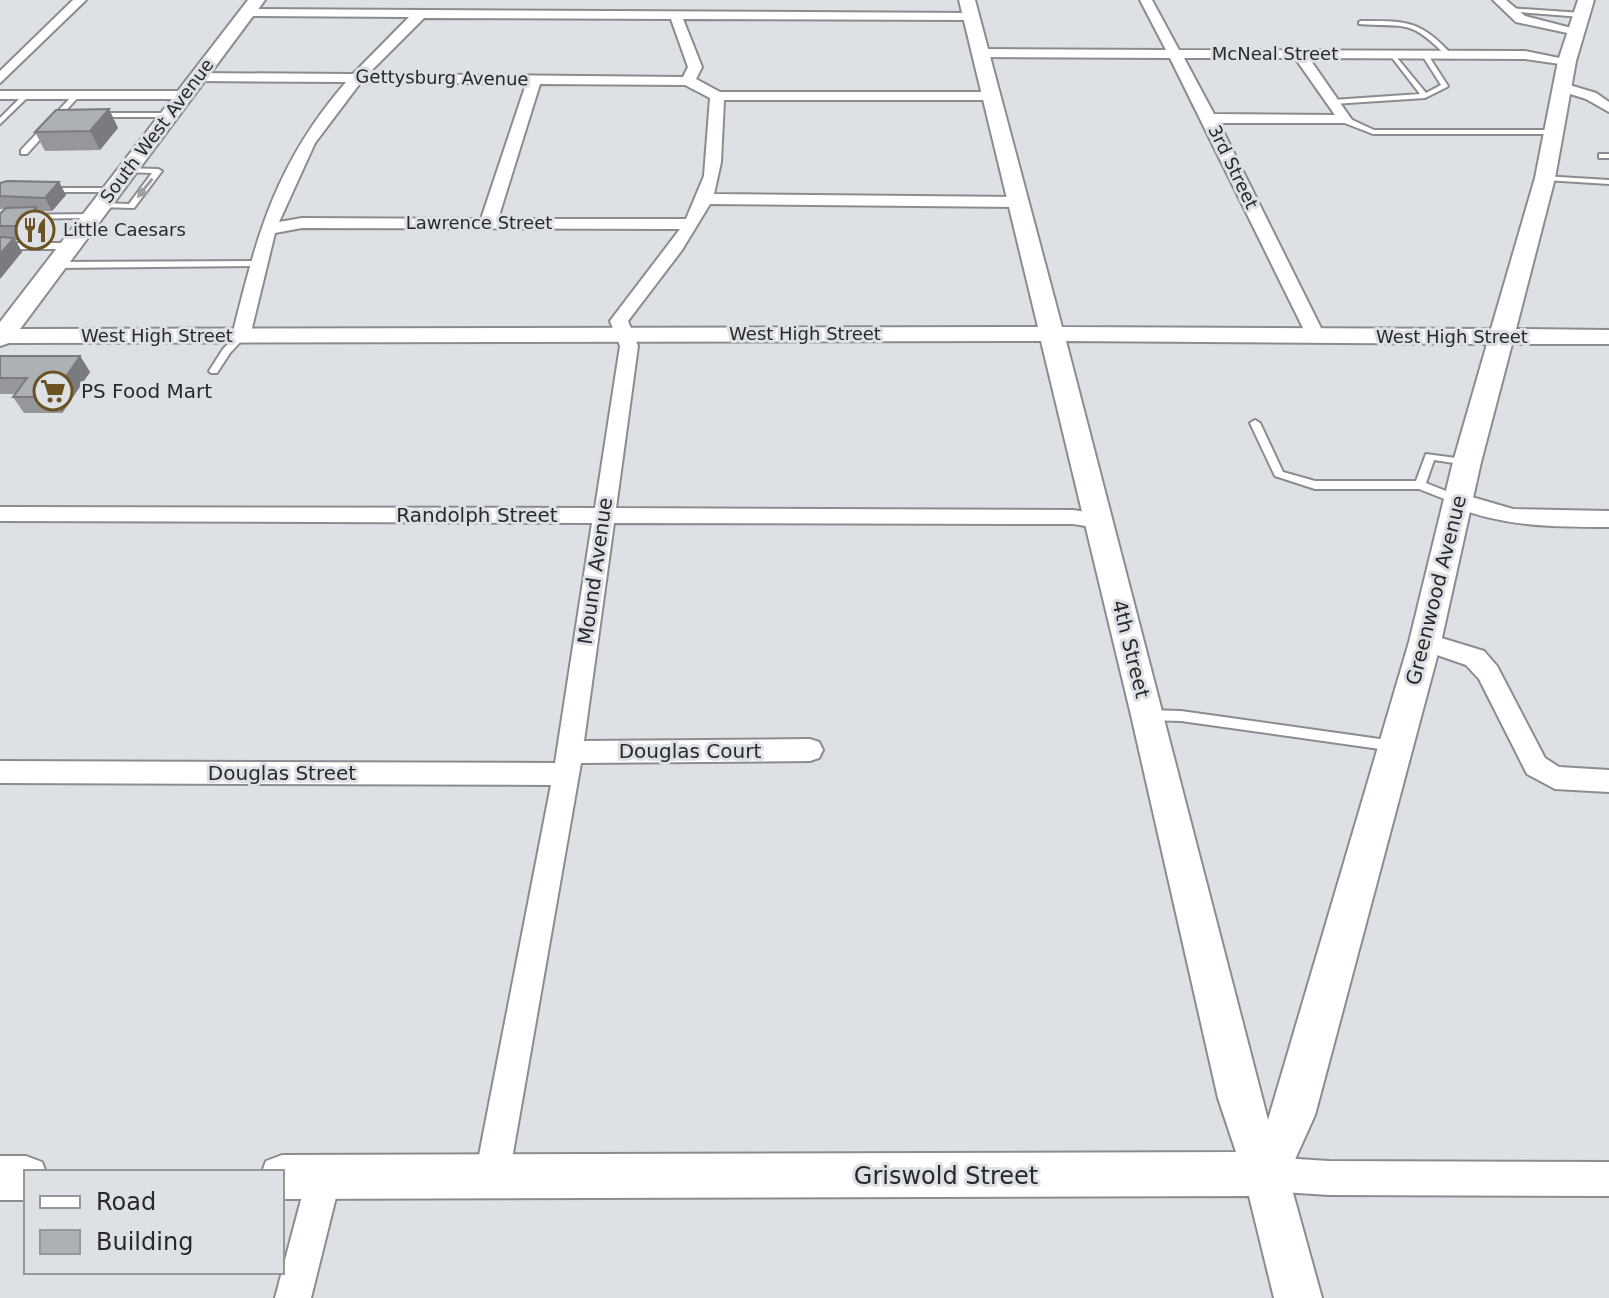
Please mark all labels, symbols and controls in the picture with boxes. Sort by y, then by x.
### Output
street label: McNeal Street [1212,43,1338,64]
street label: South West Avenue [96,55,218,207]
street label: Gettysburg Avenue [355,65,529,90]
street label: 3rd Street [1204,122,1263,212]
one-way arrow [137,178,154,198]
restaurant icon: Little Caesars [14,209,56,251]
street label: Lawrence Street [406,212,552,233]
place label: Little Caesars [63,219,186,240]
street label: West High Street [729,323,881,344]
street label: West High Street [81,325,233,346]
street label: West High Street [1376,326,1528,347]
supermarket icon: PS Food Mart [32,370,74,412]
place label: PS Food Mart [81,379,212,403]
street label: Greenwood Avenue [1401,493,1471,687]
street label: Mound Avenue [573,496,617,646]
street label: Randolph Street [396,503,558,527]
street label: 4th Street [1107,597,1155,701]
street label: Douglas Court [619,739,761,763]
street label: Douglas Street [208,761,356,785]
street label: Griswold Street [854,1162,1038,1190]
legend [24,1170,284,1274]
text: Road [96,1188,156,1216]
text: Building [96,1228,193,1256]

